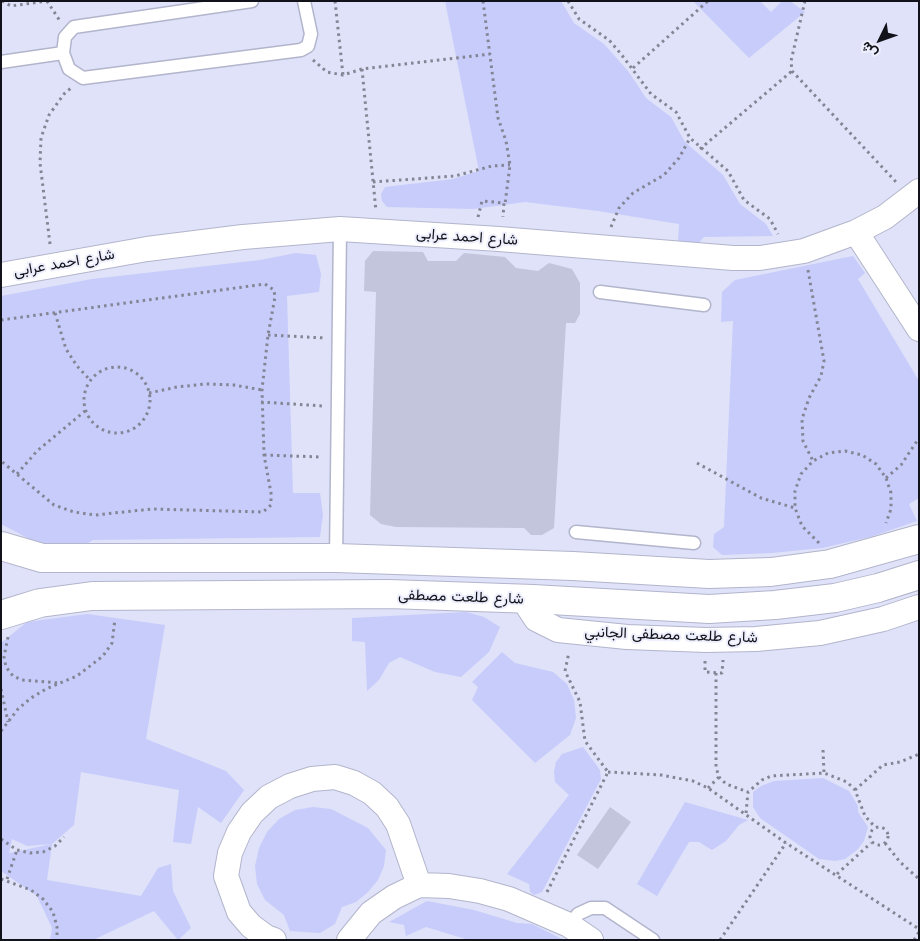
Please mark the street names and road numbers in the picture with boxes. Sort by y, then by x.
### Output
street label: شارع احمد عرابى [415,224,519,250]
street label: شارع احمد عرابى [12,245,116,281]
street label: شارع طلعت مصطفى [398,586,524,608]
street label: شارع طلعت مصطفى الجانبي [584,623,758,647]

